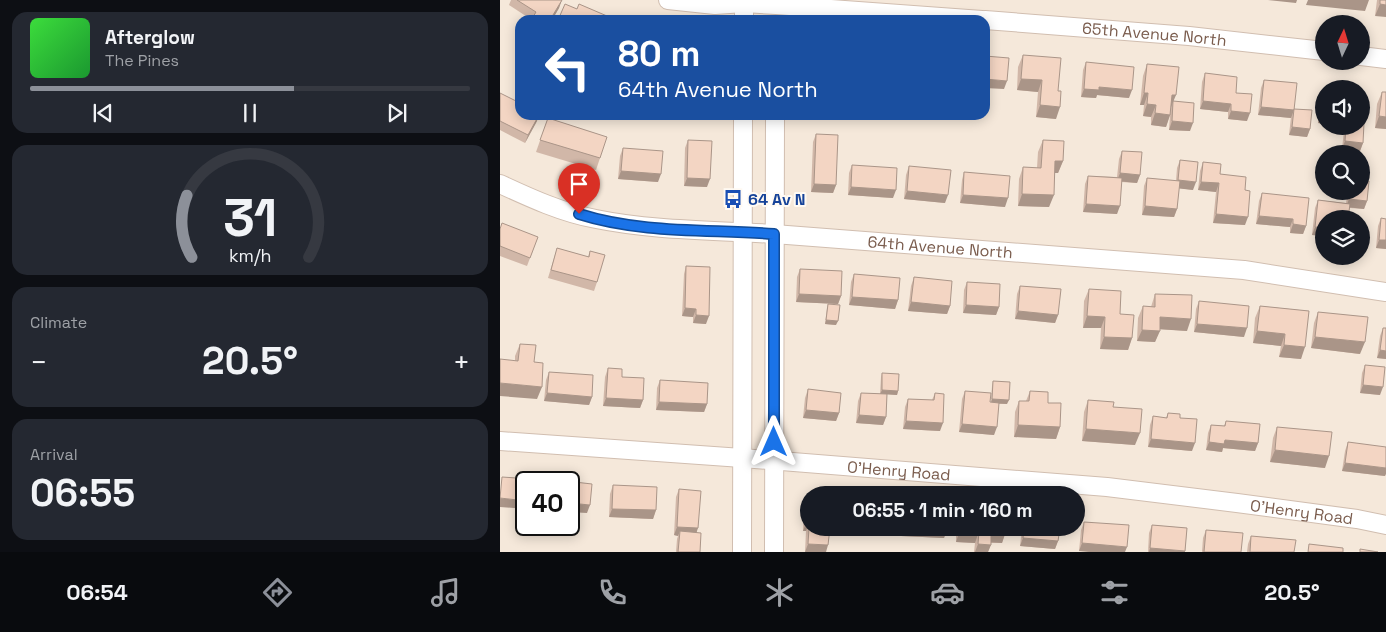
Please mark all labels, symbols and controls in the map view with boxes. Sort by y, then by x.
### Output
north arrow [1315,15,1370,70]
map controls [1315,15,1370,265]
street label: 65th Avenue North [1081,18,1228,51]
text: Afterglow [105,25,195,50]
text: 80 m [618,32,700,76]
icon: left [535,35,600,100]
text: The Pines [105,50,179,71]
text: 64th Avenue North [618,75,818,103]
button: sound [1315,80,1370,135]
icon: previous [89,99,117,127]
icon: pause [236,99,264,127]
icon: next [383,99,411,127]
button: search [1315,145,1370,200]
pin [558,163,600,214]
icon: arrive [565,170,593,198]
text: 31 [223,185,277,251]
bus stop icon: 64 Av N [722,188,744,210]
place label: 64 Av N [748,189,805,210]
button: layers [1315,210,1370,265]
street label: 64th Avenue North [867,231,1013,263]
text: km/h [229,244,271,267]
text: Climate [30,312,87,333]
text: 20.5° [202,337,298,385]
text: − [30,344,47,380]
text: + [453,344,470,380]
position arrow [747,415,799,467]
text: Arrival [30,444,78,465]
street label: O'Henry Road [846,456,951,486]
text: 06:55 [30,469,135,517]
speed limit sign: 40 [515,471,580,536]
street label: O'Henry Road [1249,495,1354,529]
text: 06:55 · 1 min · 160 m [852,498,1033,523]
icon: directions [260,575,295,610]
icon: music [428,575,463,610]
icon: phone [595,575,630,610]
icon: climate [762,575,797,610]
icon: car [930,575,965,610]
icon: filters [1097,575,1132,610]
text: 06:54 [66,578,128,606]
text: 20.5° [1264,578,1320,606]

